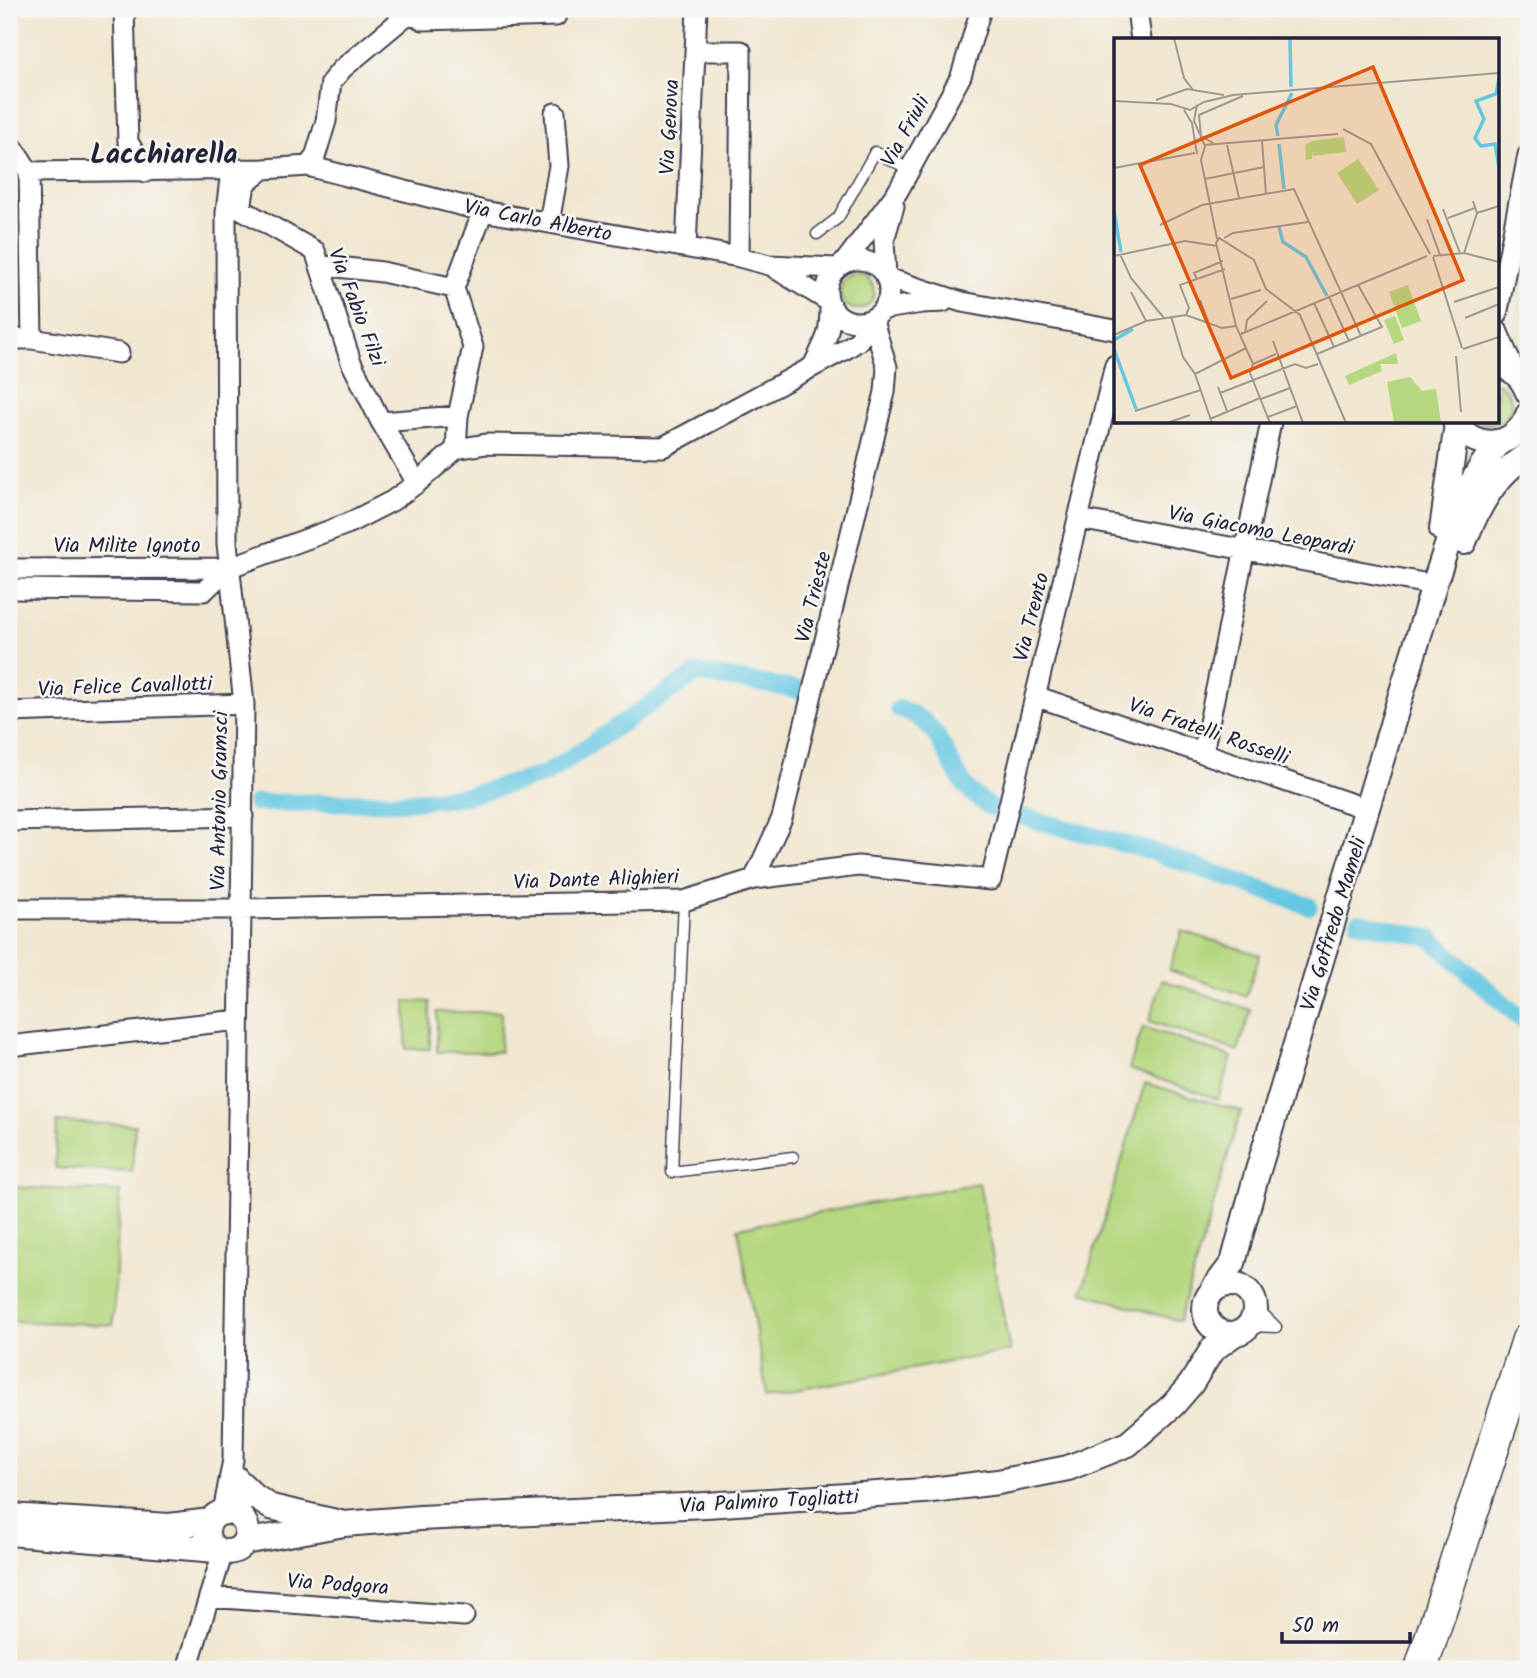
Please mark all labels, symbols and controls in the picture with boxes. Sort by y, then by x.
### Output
inset map [1114,38,1498,424]
street label: Via Genova [652,78,689,176]
street label: Via Friuli [873,89,940,174]
district label: Lacchiarella [90,133,238,178]
street label: Via Carlo Alberto [461,191,614,252]
street label: Via Fabio Filzi [318,243,394,373]
street label: Via Giacomo Leopardi [1165,497,1357,566]
street label: Via Milite Ignoto [54,530,200,563]
street label: Via Trieste [787,547,842,647]
street label: Via Trento [1005,569,1059,665]
street label: Via Felice Cavallotti [37,668,214,707]
street label: Via Fratelli Rosselli [1124,689,1294,776]
street label: Via Antonio Gramsci [202,710,239,891]
street label: Via Goffredo Mameli [1292,833,1377,1015]
street label: Via Dante Alighieri [513,861,680,900]
street label: Via Palmiro Togliatti [679,1481,861,1524]
street label: Via Podgora [286,1565,390,1606]
scale bar [1282,1601,1409,1645]
text: 50 m [1292,1610,1339,1643]

